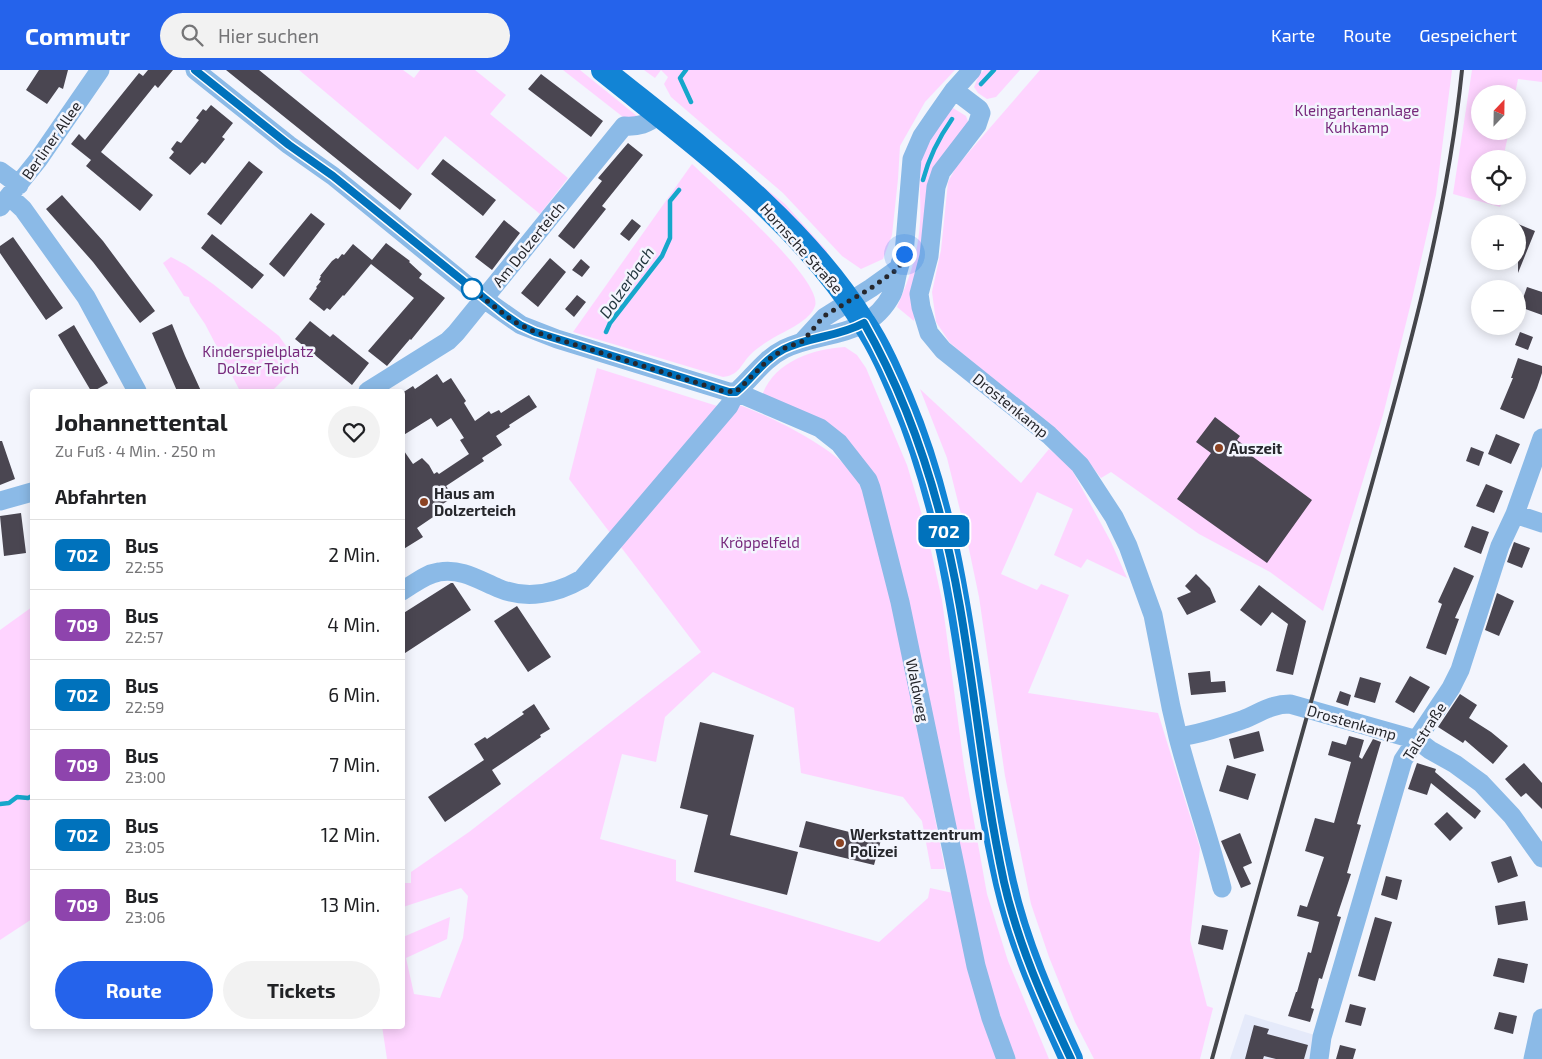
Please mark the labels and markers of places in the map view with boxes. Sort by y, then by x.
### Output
unlabelled marker [461,278,483,300]
place label: Auszeit [1229,439,1282,457]
marker: Auszeit [1213,442,1225,454]
place label: Haus am Dolzerteich [434,484,516,519]
marker: Haus am Dolzerteich [418,496,430,508]
place label: Werkstattzentrum Polizei [850,825,983,860]
marker: Werkstattzentrum Polizei [834,837,846,849]

